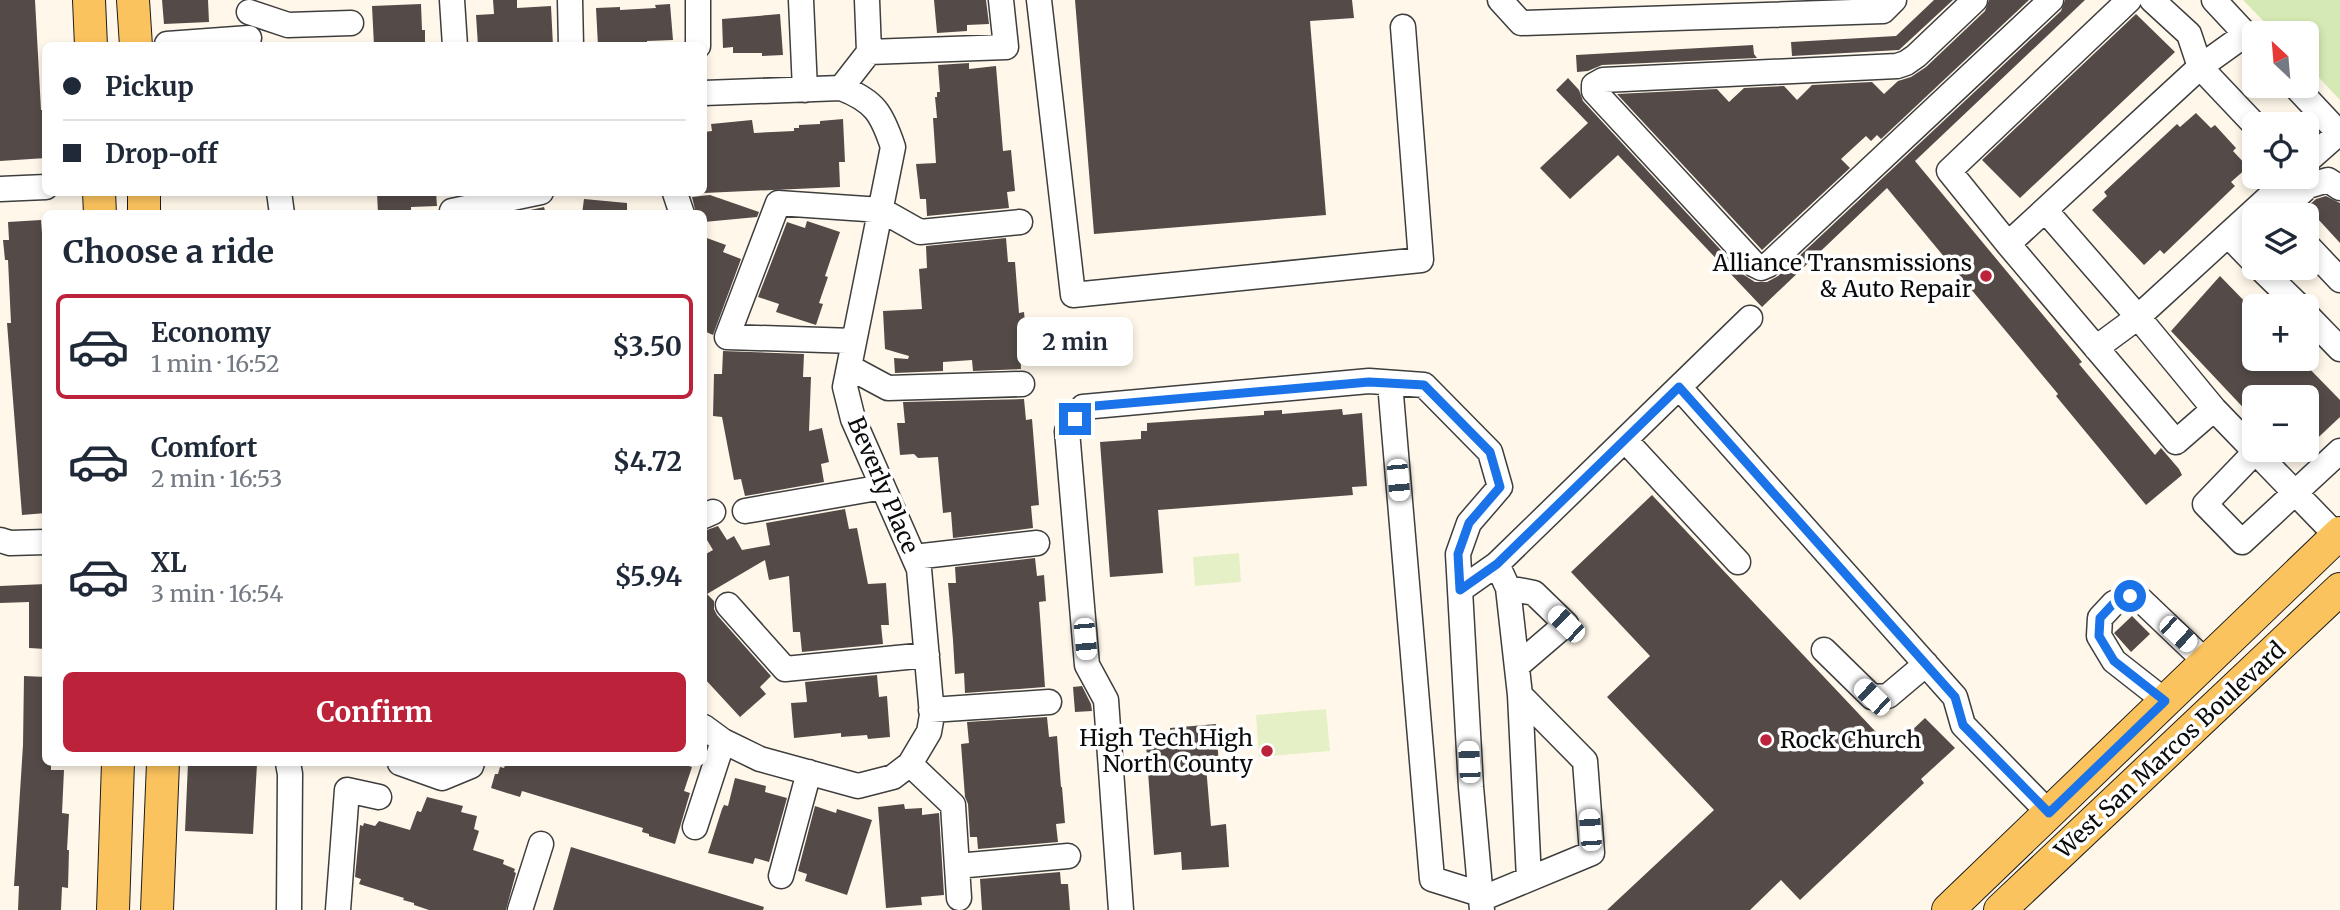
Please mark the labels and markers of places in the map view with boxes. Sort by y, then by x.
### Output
place label: Alliance Transmissions & Auto Repair [1712,248,1972,303]
marker: Alliance Transmissions & Auto Repair [1978,268,1994,284]
place label: High Tech High North County [1079,723,1254,778]
place label: Rock Church [1780,725,1921,754]
marker: Rock Church [1758,732,1774,748]
marker: High Tech High North County [1259,743,1275,759]

